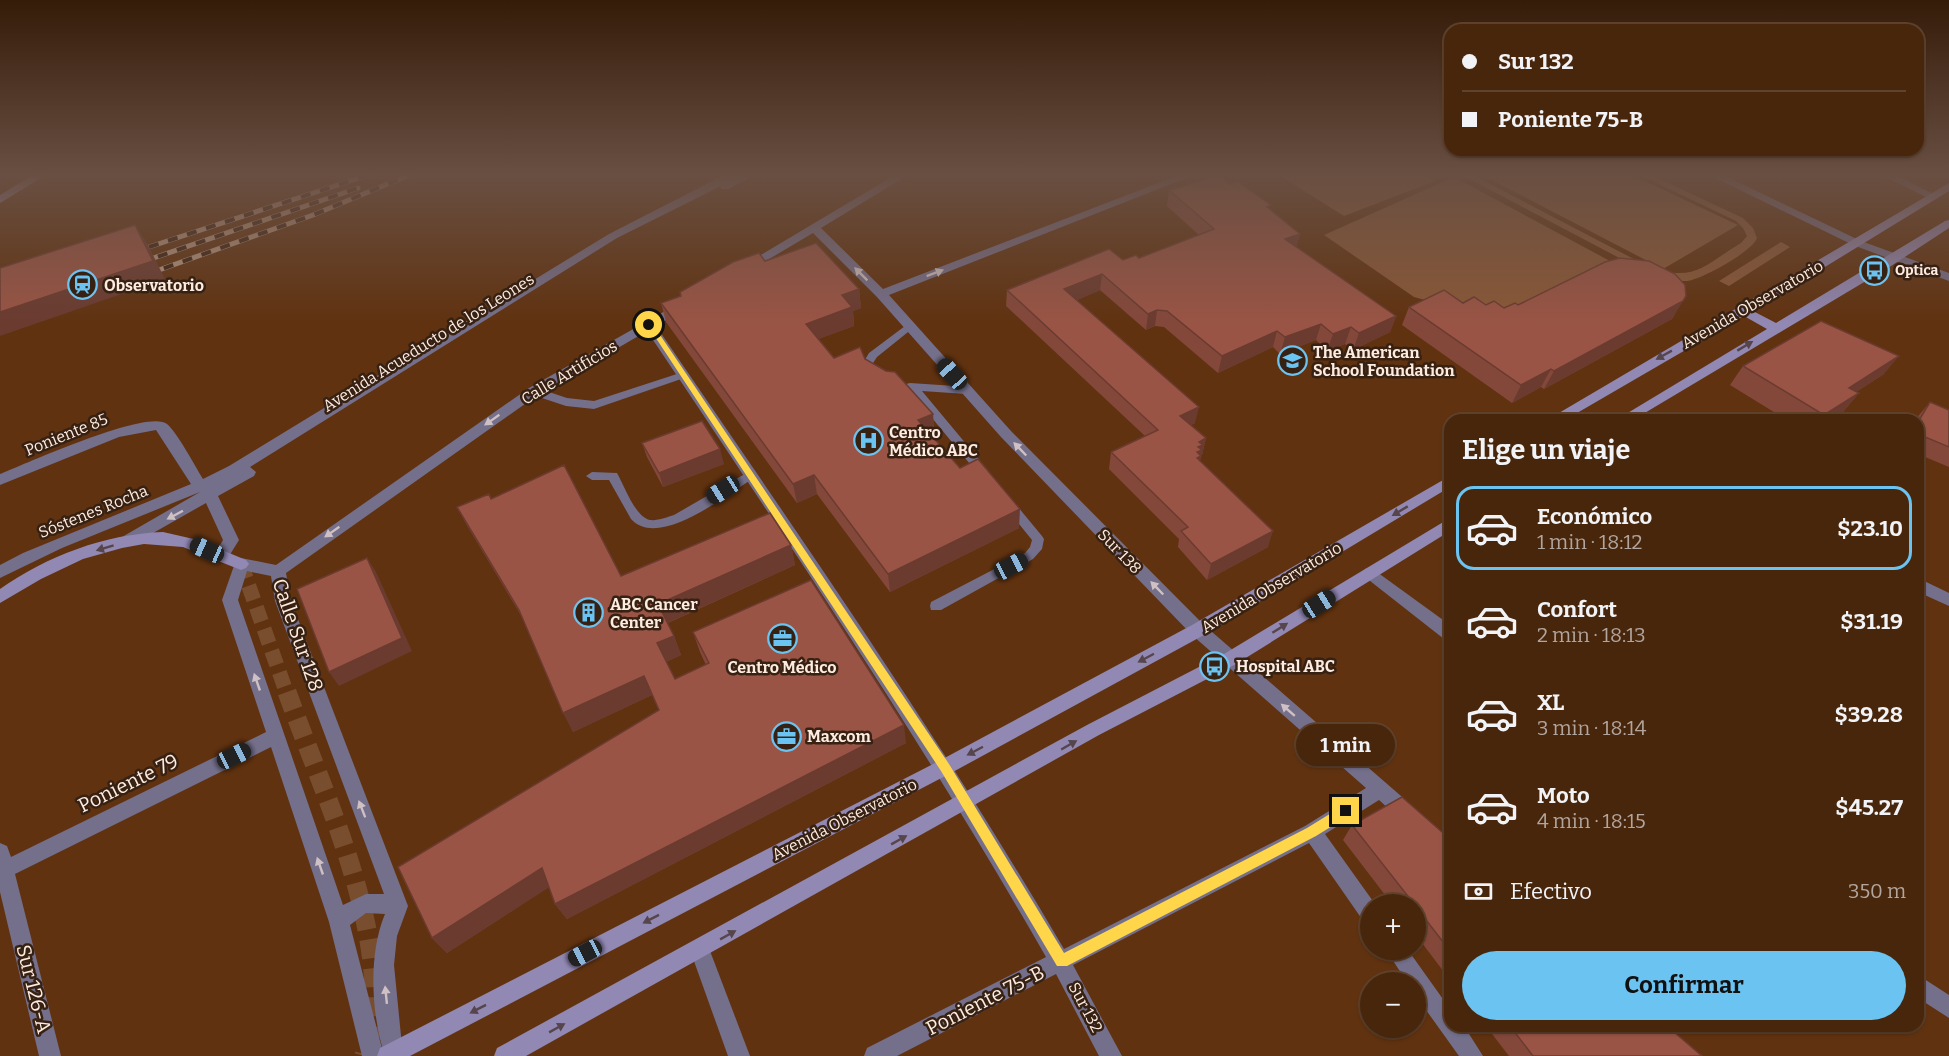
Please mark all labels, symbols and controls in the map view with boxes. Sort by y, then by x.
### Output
text: Sur 132 [1498,48,1574,75]
text: Poniente 75-B [1498,106,1643,133]
bus stop icon: Optica [1858,254,1890,286]
street label: Avenida Observatorio [1678,256,1827,353]
place label: Optica [1895,262,1939,279]
one-way arrow [854,266,868,281]
one-way arrow [927,267,945,277]
station icon: Observatorio [67,269,99,301]
street label: Avenida Acueducto de los Leones [319,269,538,416]
place label: Observatorio [104,276,204,295]
route start [635,311,662,338]
street label: Calle Artificios [518,336,621,409]
one-way arrow [1737,341,1753,352]
place label: The American School Foundation [1313,343,1455,380]
school or university icon: The American School Foundation [1276,345,1308,377]
one-way arrow [1655,350,1672,360]
car [933,355,971,393]
street label: Poniente 85 [22,409,111,460]
one-way arrow [485,414,501,426]
place label: Centro Médico ABC [889,423,978,460]
hospital icon: Centro Médico ABC [852,425,884,457]
text: Elige un viaje [1462,434,1630,466]
one-way arrow [1014,443,1028,457]
car [703,473,743,507]
street label: Sóstenes Rocha [36,481,151,542]
icon: car [1465,501,1519,555]
text: Económico [1537,503,1652,530]
one-way arrow [1392,505,1408,516]
one-way arrow [166,510,183,520]
text: $23.10 [1837,515,1903,542]
street label: Sur 138 [1094,525,1145,578]
one-way arrow [325,526,341,538]
text: 1 min · 18:12 [1537,530,1642,554]
car [187,534,227,566]
street label: Avenida Observatorio [1197,538,1345,637]
one-way arrow [96,543,114,553]
car [991,550,1031,582]
street label: Calle Sur 128 [267,575,329,695]
one-way arrow [1150,582,1164,596]
car [1299,587,1339,621]
icon: car [1465,594,1519,648]
place label: ABC Cancer Center [610,595,698,632]
text: Confort [1537,596,1617,623]
building icon: ABC Cancer Center [573,597,605,629]
text: $31.19 [1840,608,1903,635]
office icon: Centro Médico [766,623,798,655]
one-way arrow [1272,623,1288,634]
text: 2 min · 18:13 [1537,623,1646,647]
bus stop icon: Hospital ABC [1199,650,1231,682]
one-way arrow [1137,653,1154,663]
place label: Hospital ABC [1236,657,1335,676]
place label: Centro Médico [727,658,837,677]
one-way arrow [252,673,262,691]
icon: car [1465,687,1519,741]
text: XL [1537,689,1564,716]
text: $39.28 [1834,701,1903,728]
one-way arrow [1280,703,1296,716]
text: 3 min · 18:14 [1537,716,1646,740]
office icon: Maxcom [770,720,802,752]
callout: 1 min [1296,724,1396,766]
place label: Maxcom [807,727,872,746]
text: 1 min [1320,733,1371,757]
car [214,740,254,772]
one-way arrow [1060,740,1077,750]
one-way arrow [966,746,983,756]
street label: Poniente 79 [74,748,182,818]
street label: Avenida Observatorio [768,775,920,864]
icon: car [1465,780,1519,834]
text: Moto [1537,782,1590,809]
text: $45.27 [1835,794,1903,821]
route end [1332,797,1359,824]
one-way arrow [356,800,366,818]
text: 4 min · 18:15 [1537,809,1646,833]
one-way arrow [890,835,907,845]
one-way arrow [315,857,325,875]
icon: cash [1462,875,1495,908]
text: Efectivo [1510,878,1592,905]
text: 350 m [1848,879,1906,903]
map controls [1360,894,1426,1038]
button: + [1360,894,1426,960]
one-way arrow [642,914,659,924]
one-way arrow [720,929,736,940]
car [565,937,605,969]
street label: Sur 126-A [11,942,57,1037]
button: Confirmar [1462,951,1906,1020]
street label: Poniente 75-B [922,960,1048,1040]
button: − [1360,972,1426,1038]
street label: Sur 132 [1065,979,1107,1035]
one-way arrow [381,985,391,1004]
one-way arrow [469,1004,486,1014]
one-way arrow [549,1023,566,1033]

